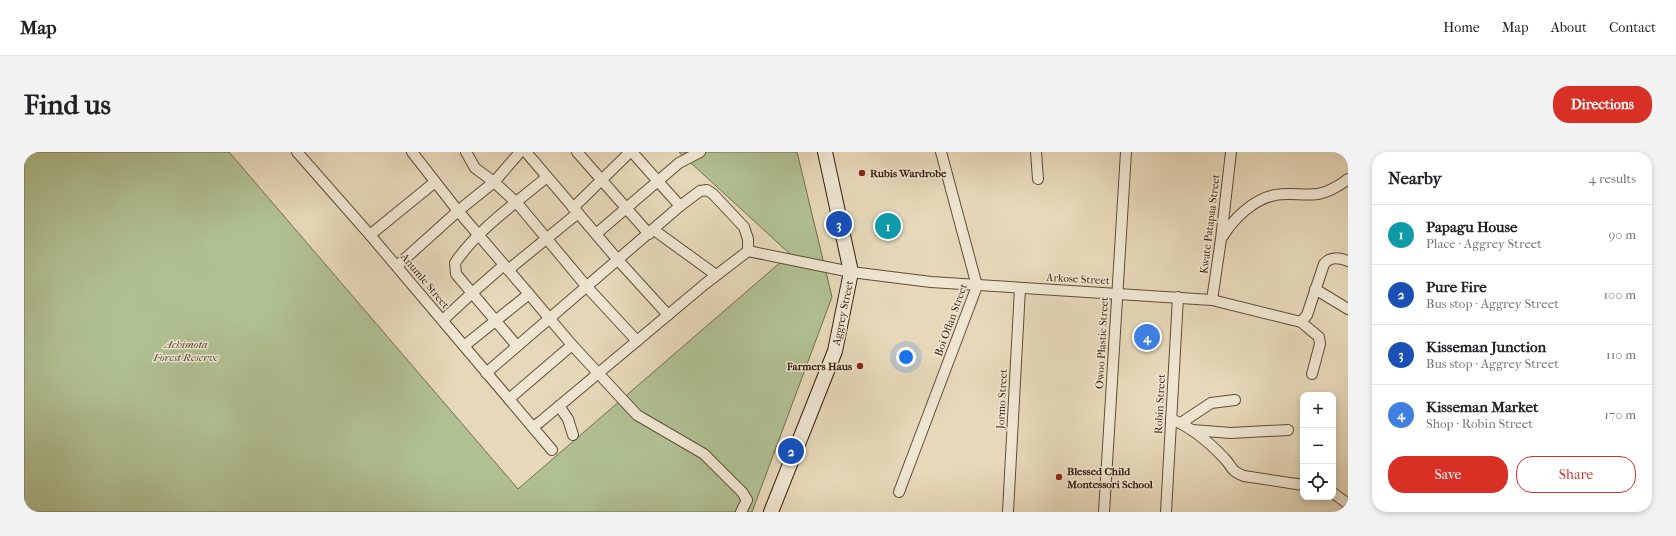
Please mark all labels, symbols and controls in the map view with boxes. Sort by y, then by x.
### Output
text: Map [20,17,56,39]
text: Home [1443,19,1480,36]
text: Map [1502,19,1529,36]
text: About [1551,19,1587,36]
text: Contact [1609,19,1656,36]
button: Directions [1553,86,1652,123]
text: Find us [24,88,111,121]
place label: Rubis Wardrobe [870,167,947,180]
marker: Rubis Wardrobe [857,168,867,178]
text: Nearby [1388,168,1442,188]
text: 4 results [1589,171,1636,186]
street label: Kwate Patapaa Street [1197,173,1223,275]
pin: 3 [826,209,852,239]
pin: 1 [875,211,901,241]
text: Papagu House [1426,218,1517,236]
text: 1 [1399,227,1403,242]
text: 90 m [1608,227,1636,242]
text: Place · Aggrey Street [1426,236,1542,251]
street label: Anumle Street [397,250,452,311]
street label: Arkose Street [1045,271,1110,287]
text: Pure Fire [1426,278,1487,296]
street label: Aggrey Street [830,279,856,348]
street label: Boi Oflan Street [932,282,970,358]
text: 2 [1398,287,1404,302]
text: 100 m [1603,287,1636,302]
street label: Owoo Plastic Street [1093,296,1111,389]
text: Bus stop · Aggrey Street [1426,296,1559,311]
pin: 4 [1134,322,1160,352]
park label: Achimota Forest Reserve [152,338,219,364]
text: Kisseman Junction [1426,338,1546,356]
your location [896,347,916,367]
text: 3 [1398,347,1404,362]
text: 110 m [1606,347,1636,362]
text: Bus stop · Aggrey Street [1426,356,1559,371]
place label: Farmers Haus [786,360,852,373]
marker: Farmers Haus [855,361,865,371]
street label: Jormo Street [994,369,1010,430]
street label: Robin Street [1152,374,1168,434]
map controls [1300,392,1336,500]
button: + [1300,392,1336,428]
text: Kisseman Market [1426,398,1538,416]
text: 4 [1397,407,1405,422]
text: 170 m [1604,407,1636,422]
text: Shop · Robin Street [1426,416,1533,431]
button: − [1300,428,1336,464]
pin: 2 [778,436,804,466]
button: Save [1388,456,1508,493]
button: Share [1516,456,1636,493]
button: locate [1300,464,1336,500]
place label: Blessed Child Montessori School [1066,465,1154,491]
marker: Blessed Child Montessori School [1054,472,1064,482]

